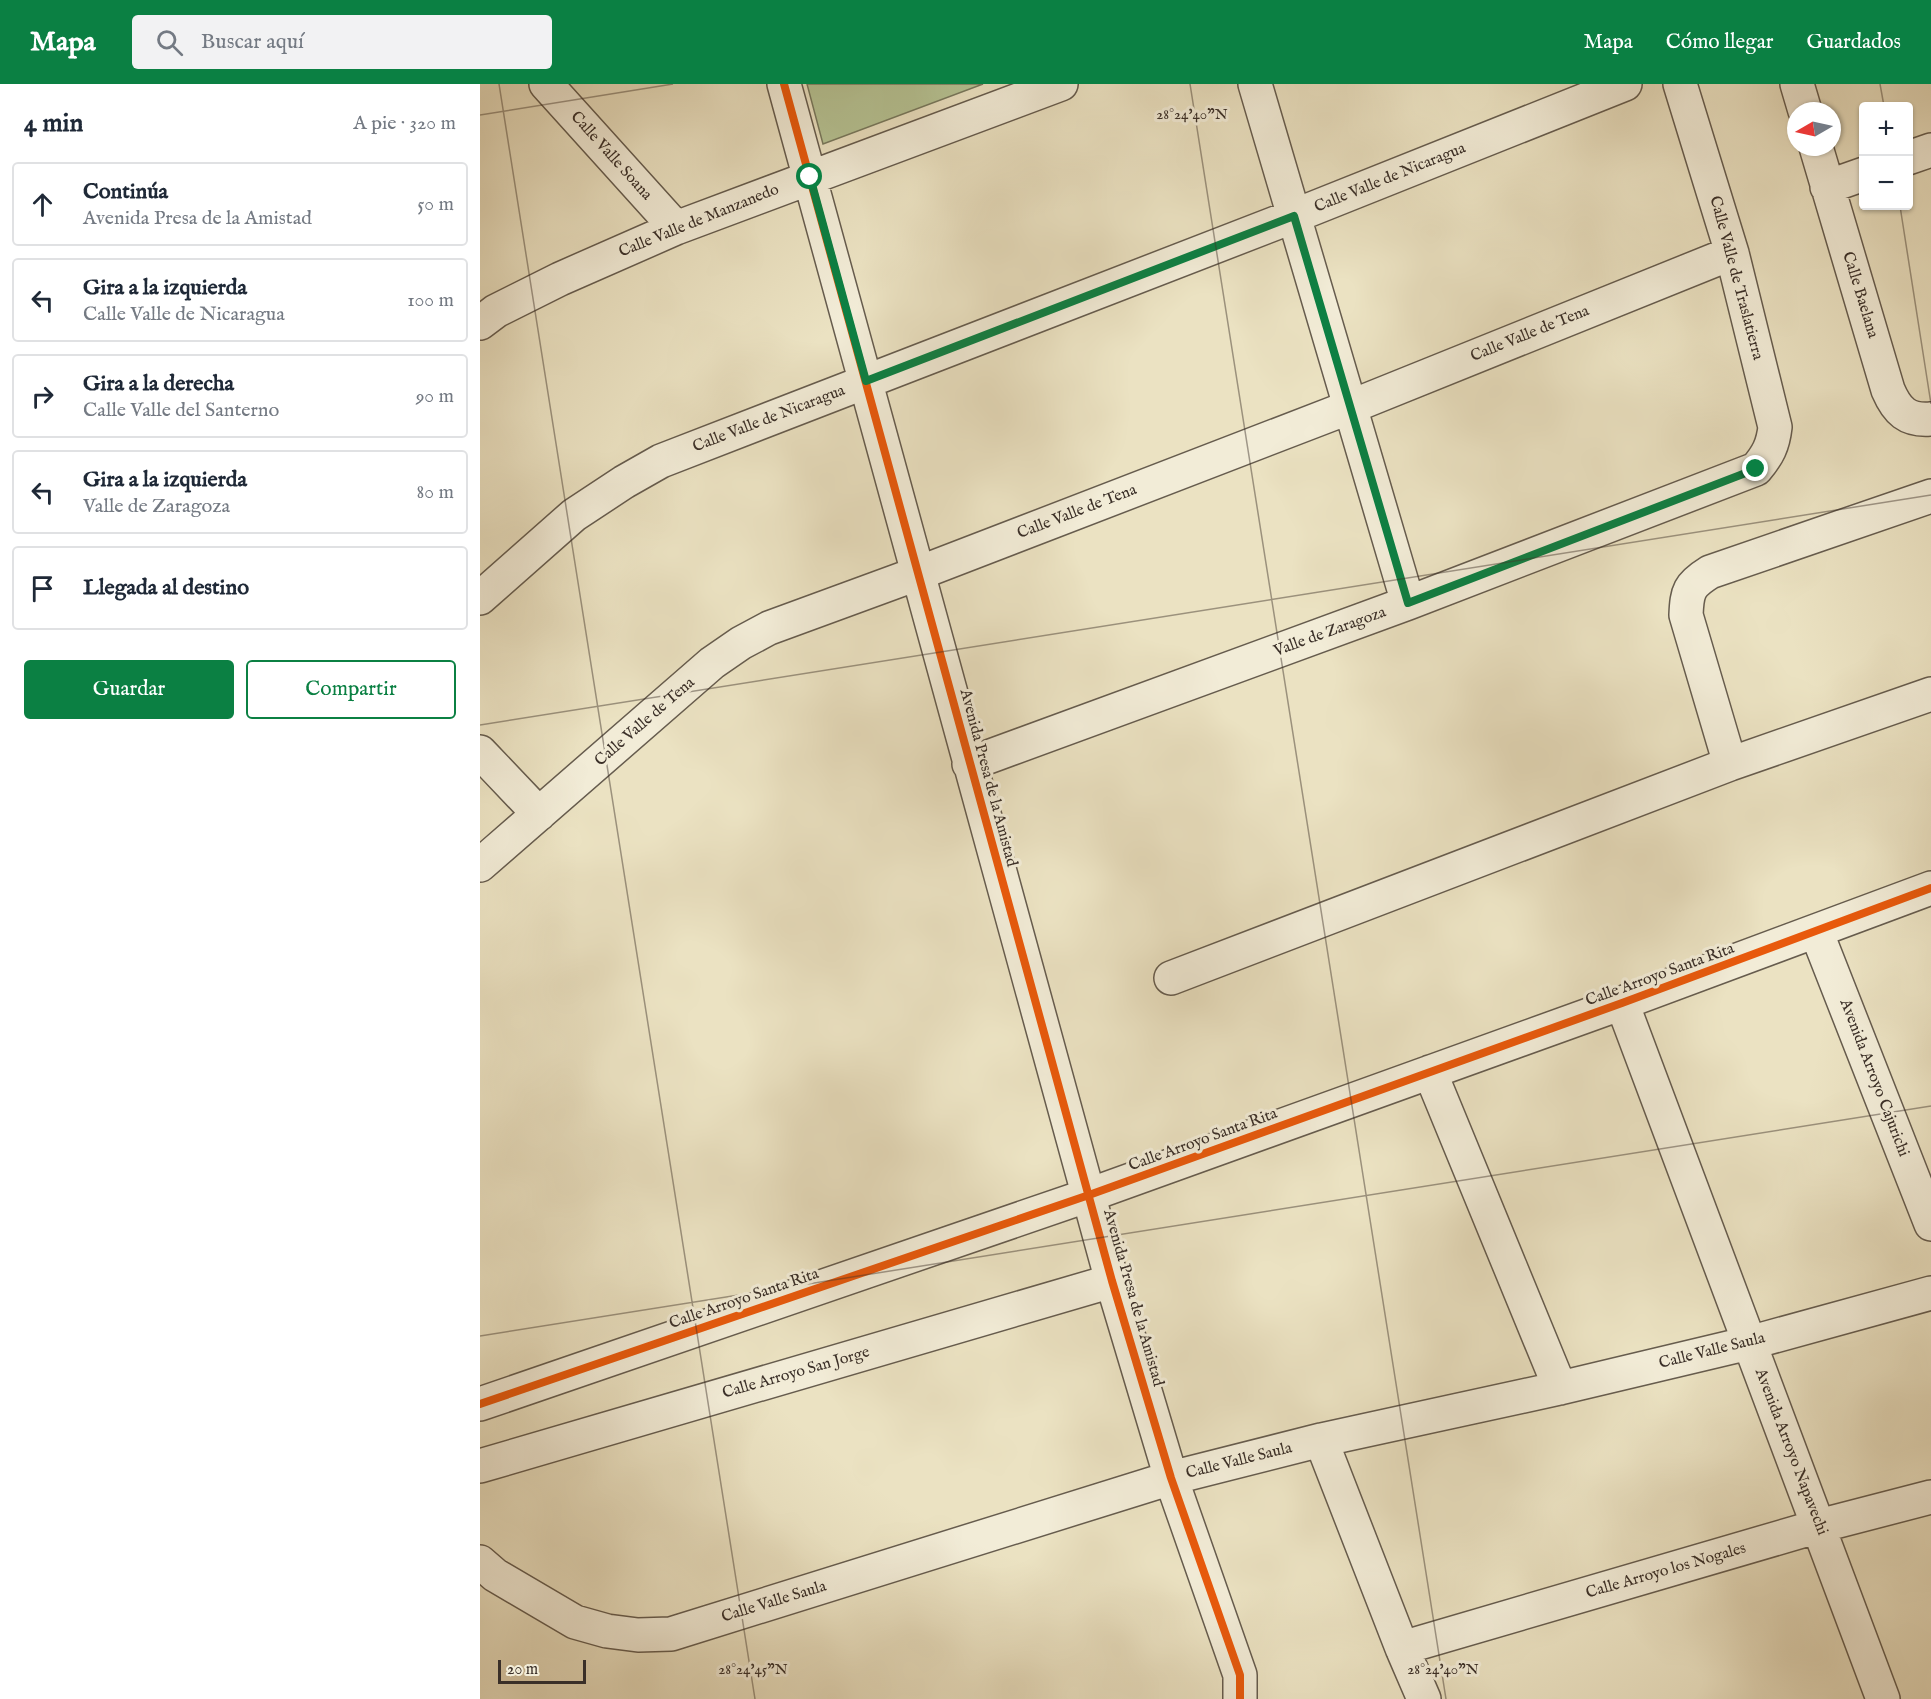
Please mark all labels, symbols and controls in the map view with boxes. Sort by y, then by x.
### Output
search box [132,15,552,69]
text: Mapa [30,25,96,60]
icon: search [153,26,186,59]
text: Buscar aquí [201,28,304,56]
text: Mapa [1584,29,1633,56]
text: Cómo llegar [1666,29,1773,56]
text: Guardados [1806,29,1901,56]
north arrow [1787,102,1841,156]
map controls [1859,102,1913,210]
button: + [1859,102,1913,156]
text: 28°24'40"N [1156,105,1228,124]
text: 4 min [24,107,83,140]
street label: Calle Valle Soana [566,107,656,205]
text: A pie · 320 m [353,111,456,136]
street label: Calle Valle de Nicaragua [1311,138,1469,218]
button: − [1859,156,1913,210]
route start [796,163,822,189]
text: Continúa [83,178,168,206]
street label: Calle Valle de Manzanedo [616,180,782,262]
icon: ahead [26,188,59,221]
text: 50 m [417,192,454,217]
street label: Calle Valle de Traslatierra [1704,194,1768,362]
text: Avenida Presa de la Amistad [83,206,312,231]
street label: Calle Baelana [1837,249,1883,341]
text: Gira a la izquierda [83,274,247,302]
icon: left [26,284,59,317]
text: 100 m [407,288,454,313]
street label: Calle Valle de Tena [1468,301,1592,367]
text: Calle Valle de Nicaragua [83,302,285,327]
text: Gira a la derecha [83,370,234,398]
icon: right [26,380,59,413]
street label: Calle Valle de Nicaragua [690,381,848,457]
text: 90 m [416,384,454,409]
text: Calle Valle del Santerno [83,398,279,423]
route end [1742,455,1768,481]
text: Gira a la izquierda [83,466,247,494]
icon: left [26,476,59,509]
text: 80 m [417,480,454,505]
street label: Calle Valle de Tena [1015,480,1140,544]
text: Valle de Zaragoza [83,494,230,519]
icon: arrive [26,572,59,605]
text: Llegada al destino [83,574,249,602]
street label: Valle de Zaragoza [1270,602,1389,662]
button: Guardar [24,660,234,719]
button: Compartir [246,660,456,719]
street label: Calle Valle de Tena [591,673,699,771]
street label: Avenida Presa de la Amistad [954,686,1021,870]
street label: Calle Arroyo Santa Rita [1583,939,1737,1011]
street label: Avenida Arroyo Cajurichi [1834,995,1913,1160]
street label: Calle Arroyo Santa Rita [1126,1104,1280,1176]
street label: Avenida Presa de la Amistad [1098,1206,1168,1389]
street label: Calle Arroyo Santa Rita [667,1264,821,1334]
street label: Calle Valle Saula [1657,1328,1767,1374]
street label: Calle Arroyo San Jorge [720,1342,872,1404]
street label: Avenida Arroyo Napavechi [1750,1365,1832,1538]
street label: Calle Valle Saula [1184,1438,1294,1484]
street label: Calle Arroyo los Nogales [1584,1538,1749,1603]
street label: Calle Valle Saula [719,1577,829,1627]
scale bar [498,1657,586,1684]
text: 20 m [507,1660,538,1680]
text: 28°24'45"N [718,1660,788,1679]
text: 28°24'40"N [1407,1660,1479,1679]

